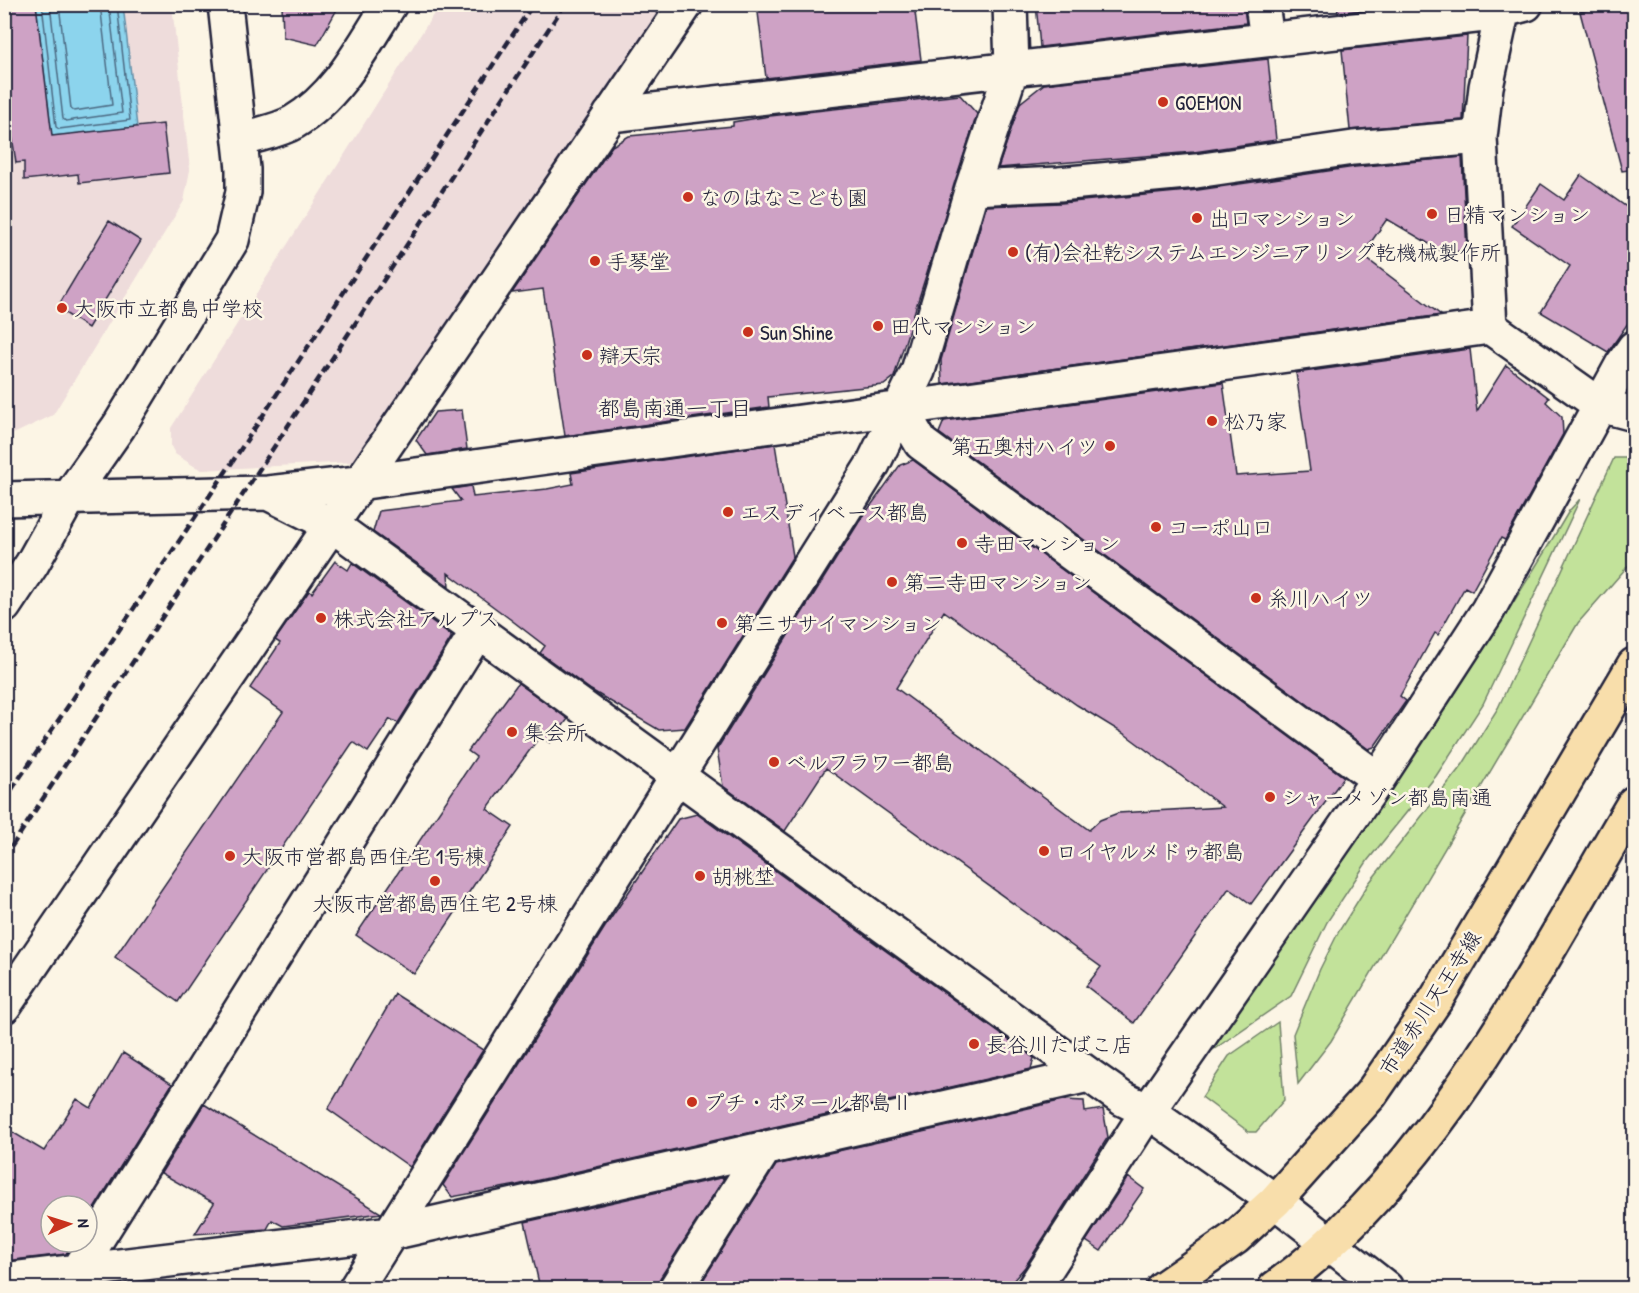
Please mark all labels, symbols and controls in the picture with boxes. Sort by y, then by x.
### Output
place label: GOEMON [1175,88,1241,117]
marker: GOEMON [1156,95,1170,109]
place label: なのはなこども園 [700,183,868,212]
marker: なのはなこども園 [681,190,695,204]
place label: 日精マンション [1444,200,1590,229]
place label: 出口マンション [1209,204,1355,233]
marker: 日精マンション [1425,207,1439,221]
marker: 出口マンション [1190,211,1204,225]
place label: (有)会社乾システムエンジニアリング乾機械製作所 [1025,238,1501,267]
marker: (有)会社乾システムエンジニアリング乾機械製作所 [1006,245,1020,259]
place label: 手琴堂 [607,247,670,276]
marker: 手琴堂 [588,254,602,268]
place label: 大阪市立都島中学校 [74,294,263,323]
marker: 大阪市立都島中学校 [55,301,69,315]
place label: 田代マンション [890,312,1036,341]
place label: Sun Shine [760,318,833,347]
marker: 田代マンション [871,319,885,333]
marker: Sun Shine [741,325,755,339]
place label: 辯天宗 [599,341,662,370]
marker: 辯天宗 [580,348,594,362]
district label: 都島南通一丁目 [598,393,752,423]
place label: 松乃家 [1224,407,1287,436]
marker: 松乃家 [1205,414,1219,428]
place label: 第五奥村ハイツ [951,432,1098,461]
marker: 第五奥村ハイツ [1103,439,1117,453]
place label: エスディベース都島 [740,498,929,527]
marker: エスディベース都島 [721,505,735,519]
place label: コーポ山口 [1168,513,1273,542]
marker: コーポ山口 [1149,520,1163,534]
place label: 寺田マンション [974,529,1120,558]
marker: 寺田マンション [955,536,969,550]
place label: 第二寺田マンション [904,568,1092,597]
marker: 第二寺田マンション [885,575,899,589]
place label: 糸川ハイツ [1268,584,1373,613]
marker: 糸川ハイツ [1249,591,1263,605]
place label: 株式会社アルプス [333,604,499,633]
place label: 第三ササイマンション [734,609,942,638]
marker: 株式会社アルプス [314,611,328,625]
marker: 第三ササイマンション [715,616,729,630]
place label: 集会所 [524,718,587,747]
marker: 集会所 [505,725,519,739]
place label: ベルフラワー都島 [786,748,954,777]
marker: ベルフラワー都島 [767,755,781,769]
place label: シャーメゾン都島南通 [1282,783,1492,812]
marker: シャーメゾン都島南通 [1263,790,1277,804]
place label: ロイヤルメドゥ都島 [1056,837,1245,866]
place label: 大阪市営都島西住宅 1号棟 [242,842,485,871]
marker: ロイヤルメドゥ都島 [1037,844,1051,858]
marker: 大阪市営都島西住宅 1号棟 [223,849,237,863]
place label: 胡桃埜 [712,862,775,891]
marker: 胡桃埜 [693,869,707,883]
marker: 大阪市営都島西住宅 2号棟 [428,874,442,888]
place label: 大阪市営都島西住宅 2号棟 [312,889,558,918]
street label: 市道赤川天王寺線 [1372,925,1488,1081]
place label: 長谷川たばこ店 [986,1030,1133,1059]
marker: 長谷川たばこ店 [967,1037,981,1051]
place label: プチ・ボヌール都島Ⅱ [704,1088,913,1117]
marker: プチ・ボヌール都島Ⅱ [685,1095,699,1109]
north arrow [39,1194,99,1254]
text: N [73,1218,95,1229]

